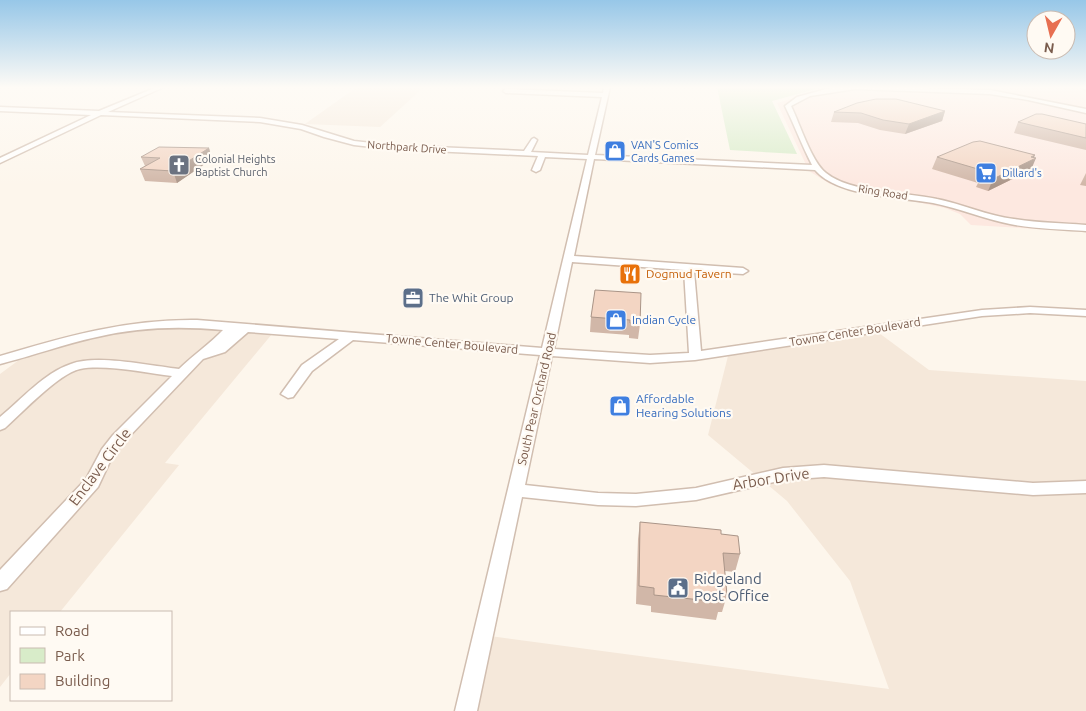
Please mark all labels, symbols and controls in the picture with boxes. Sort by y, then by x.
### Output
north arrow [1026,10,1076,60]
text: N [1043,39,1055,57]
street label: Northpark Drive [367,138,447,156]
shop icon: VAN'S Comics Cards Games [603,139,627,163]
place label: VAN'S Comics Cards Games [631,139,699,164]
church icon: Colonial Heights Baptist Church [167,153,191,177]
place label: Colonial Heights Baptist Church [195,153,276,178]
supermarket icon: Dillard's [974,161,998,185]
place label: Dillard's [1002,167,1042,179]
street label: Ring Road [857,182,909,202]
restaurant icon: Dogmud Tavern [618,262,642,286]
place label: Dogmud Tavern [646,267,732,280]
office icon: The Whit Group [401,286,425,310]
place label: The Whit Group [429,291,514,304]
shop icon: Indian Cycle [604,308,628,332]
place label: Indian Cycle [632,313,696,326]
street label: Towne Center Boulevard [788,315,922,348]
street label: Towne Center Boulevard [385,331,519,356]
street label: South Pear Orchard Road [515,331,558,467]
place label: Affordable Hearing Solutions [636,392,731,419]
shop icon: Affordable Hearing Solutions [608,394,632,418]
street label: Enclave Circle [65,425,134,509]
street label: Arbor Drive [731,464,811,493]
place label: Ridgeland Post Office [694,570,769,604]
public building icon: Ridgeland Post Office [666,576,690,600]
legend [10,611,172,701]
text: Road [55,622,90,639]
text: Park [55,647,85,664]
text: Building [55,672,110,689]

